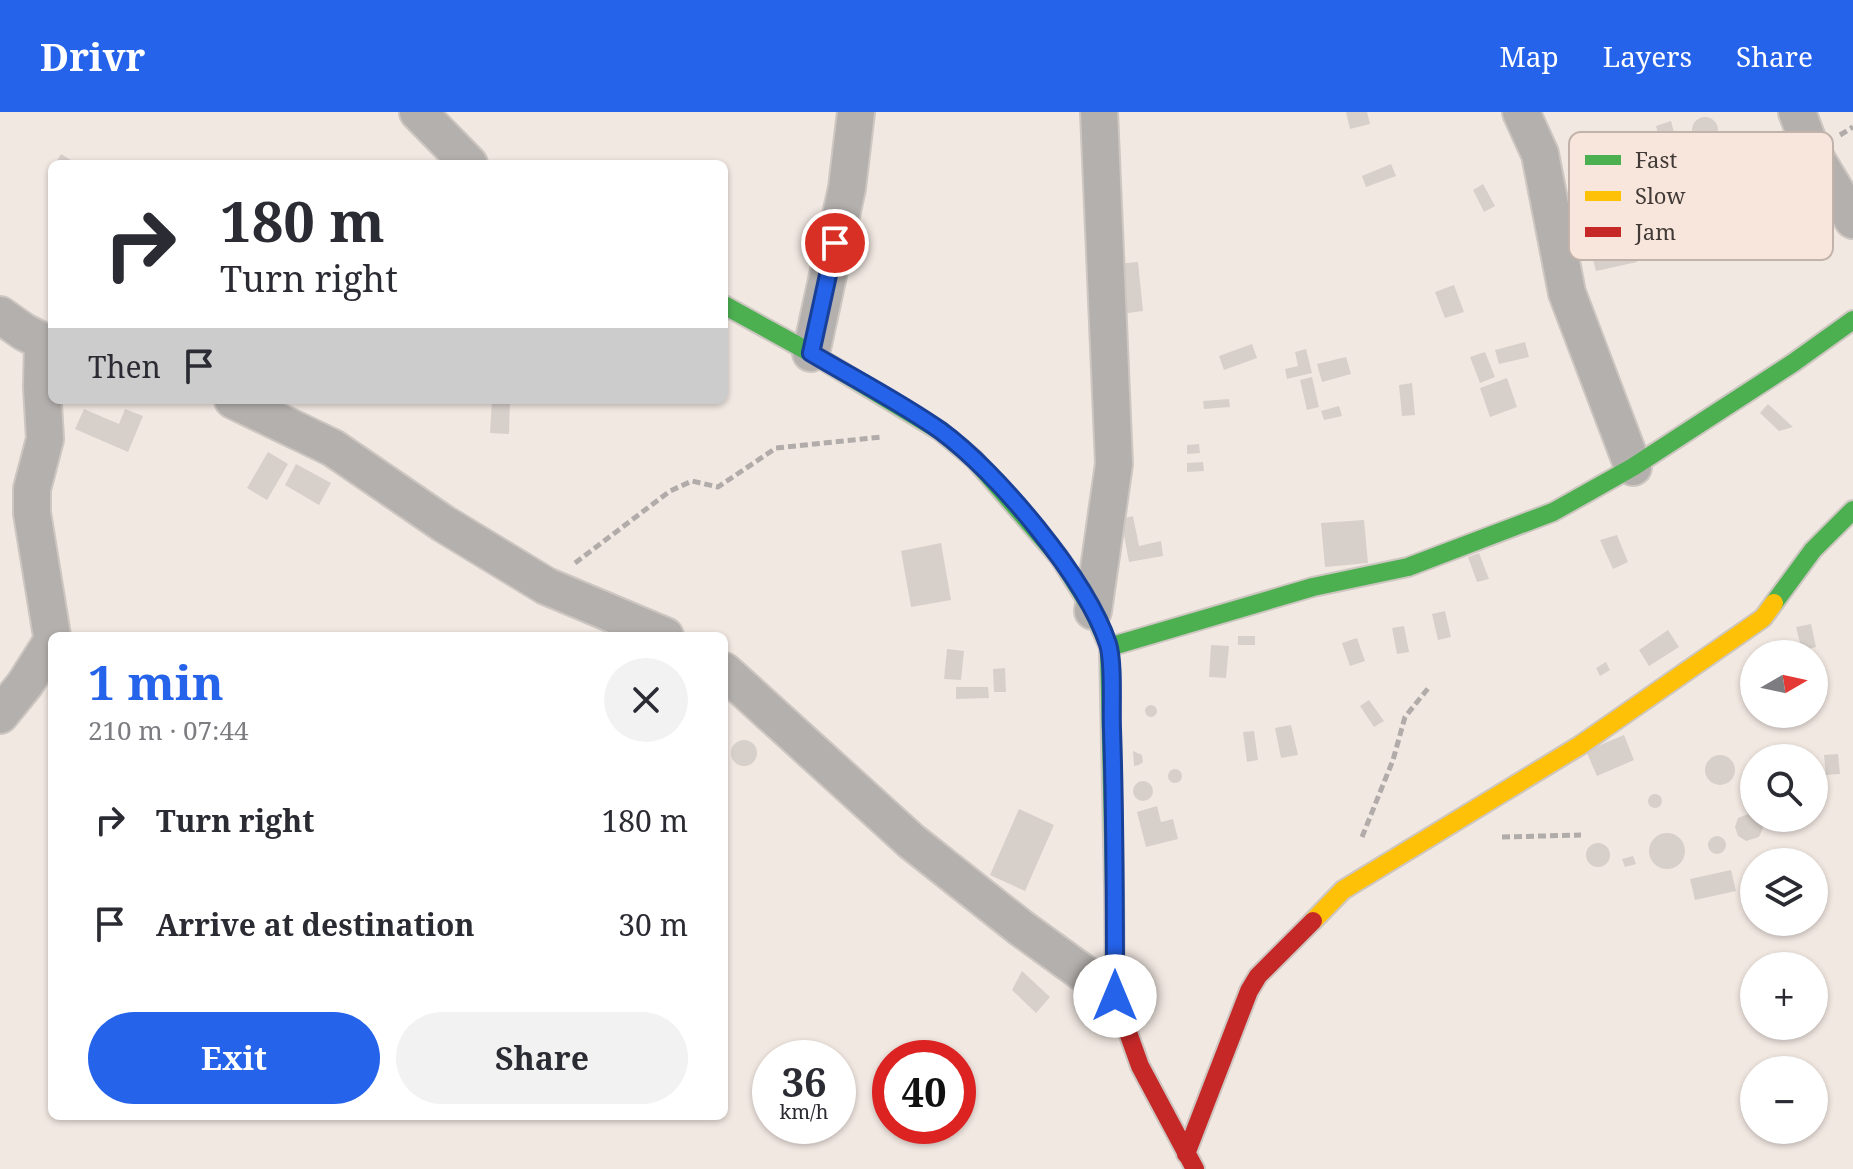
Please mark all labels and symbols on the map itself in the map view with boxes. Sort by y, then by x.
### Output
legend [1569,132,1833,260]
text: Fast [1635,144,1677,174]
text: Slow [1635,180,1685,210]
pin [801,209,869,277]
text: Jam [1634,216,1676,246]
north arrow [1740,640,1828,728]
position arrow [1073,954,1157,1038]
speed limit sign: 40 [872,1040,976,1144]

